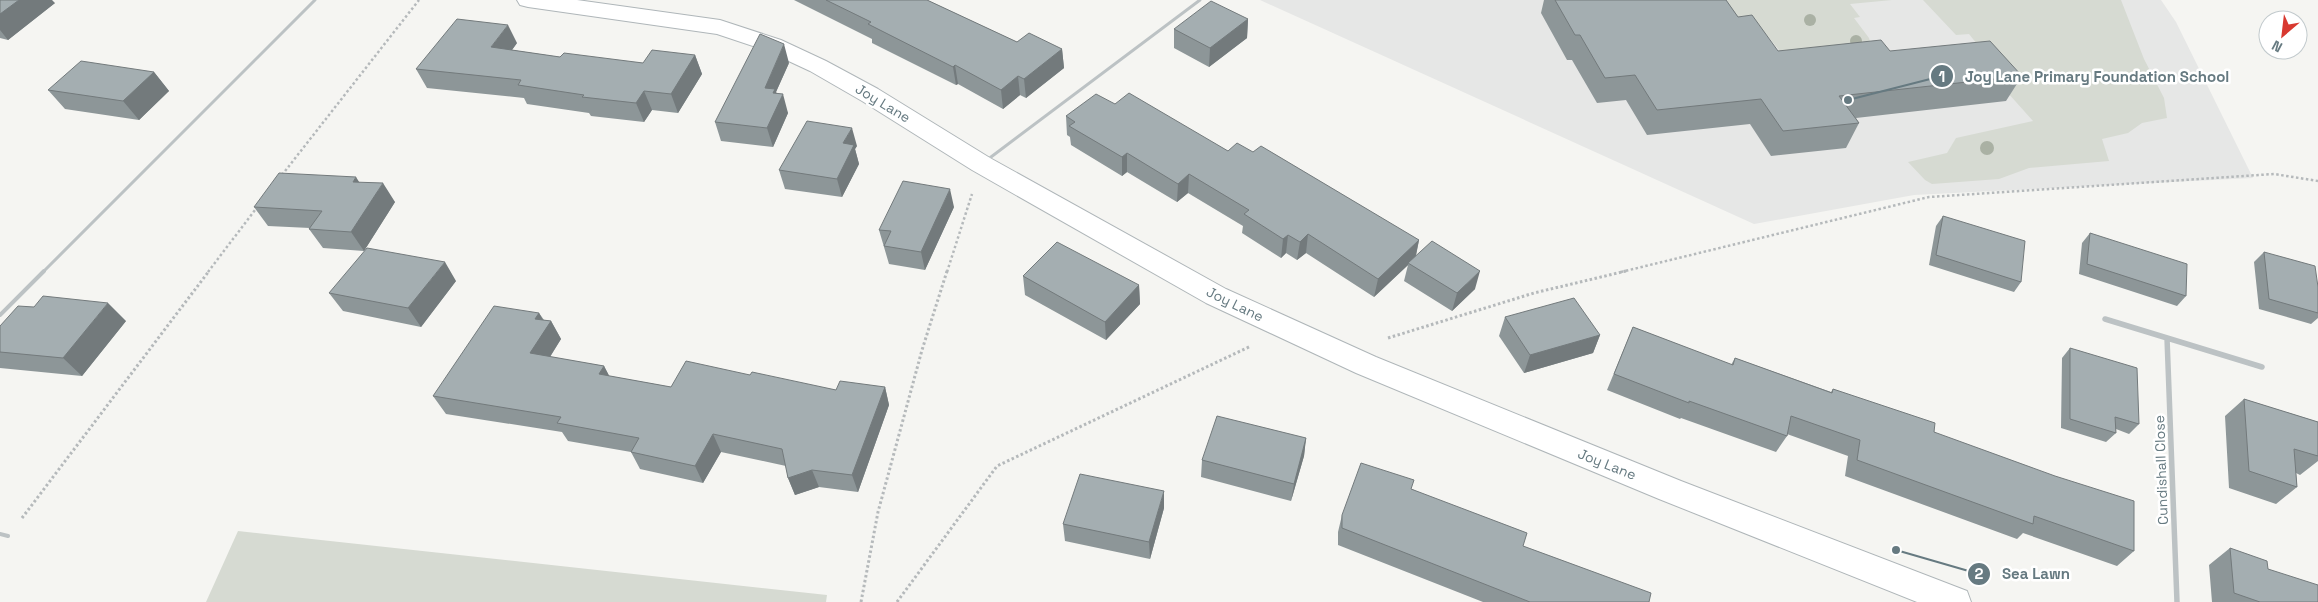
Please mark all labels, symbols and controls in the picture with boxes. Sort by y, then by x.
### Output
north arrow [2258,10,2308,60]
text: N [2269,36,2285,57]
callout: Joy Lane Primary Foundation School [1929,61,2239,91]
text: 1 [1939,67,1945,86]
text: Joy Lane Primary Foundation School [1965,67,2229,86]
street label: Joy Lane [852,79,914,127]
street label: Joy Lane [1203,282,1267,326]
street label: Cundishall Close [2150,415,2172,525]
street label: Joy Lane [1575,444,1639,484]
callout: Sea Lawn [1967,559,2080,589]
text: 2 [1975,564,1984,583]
text: Sea Lawn [2002,564,2070,583]

